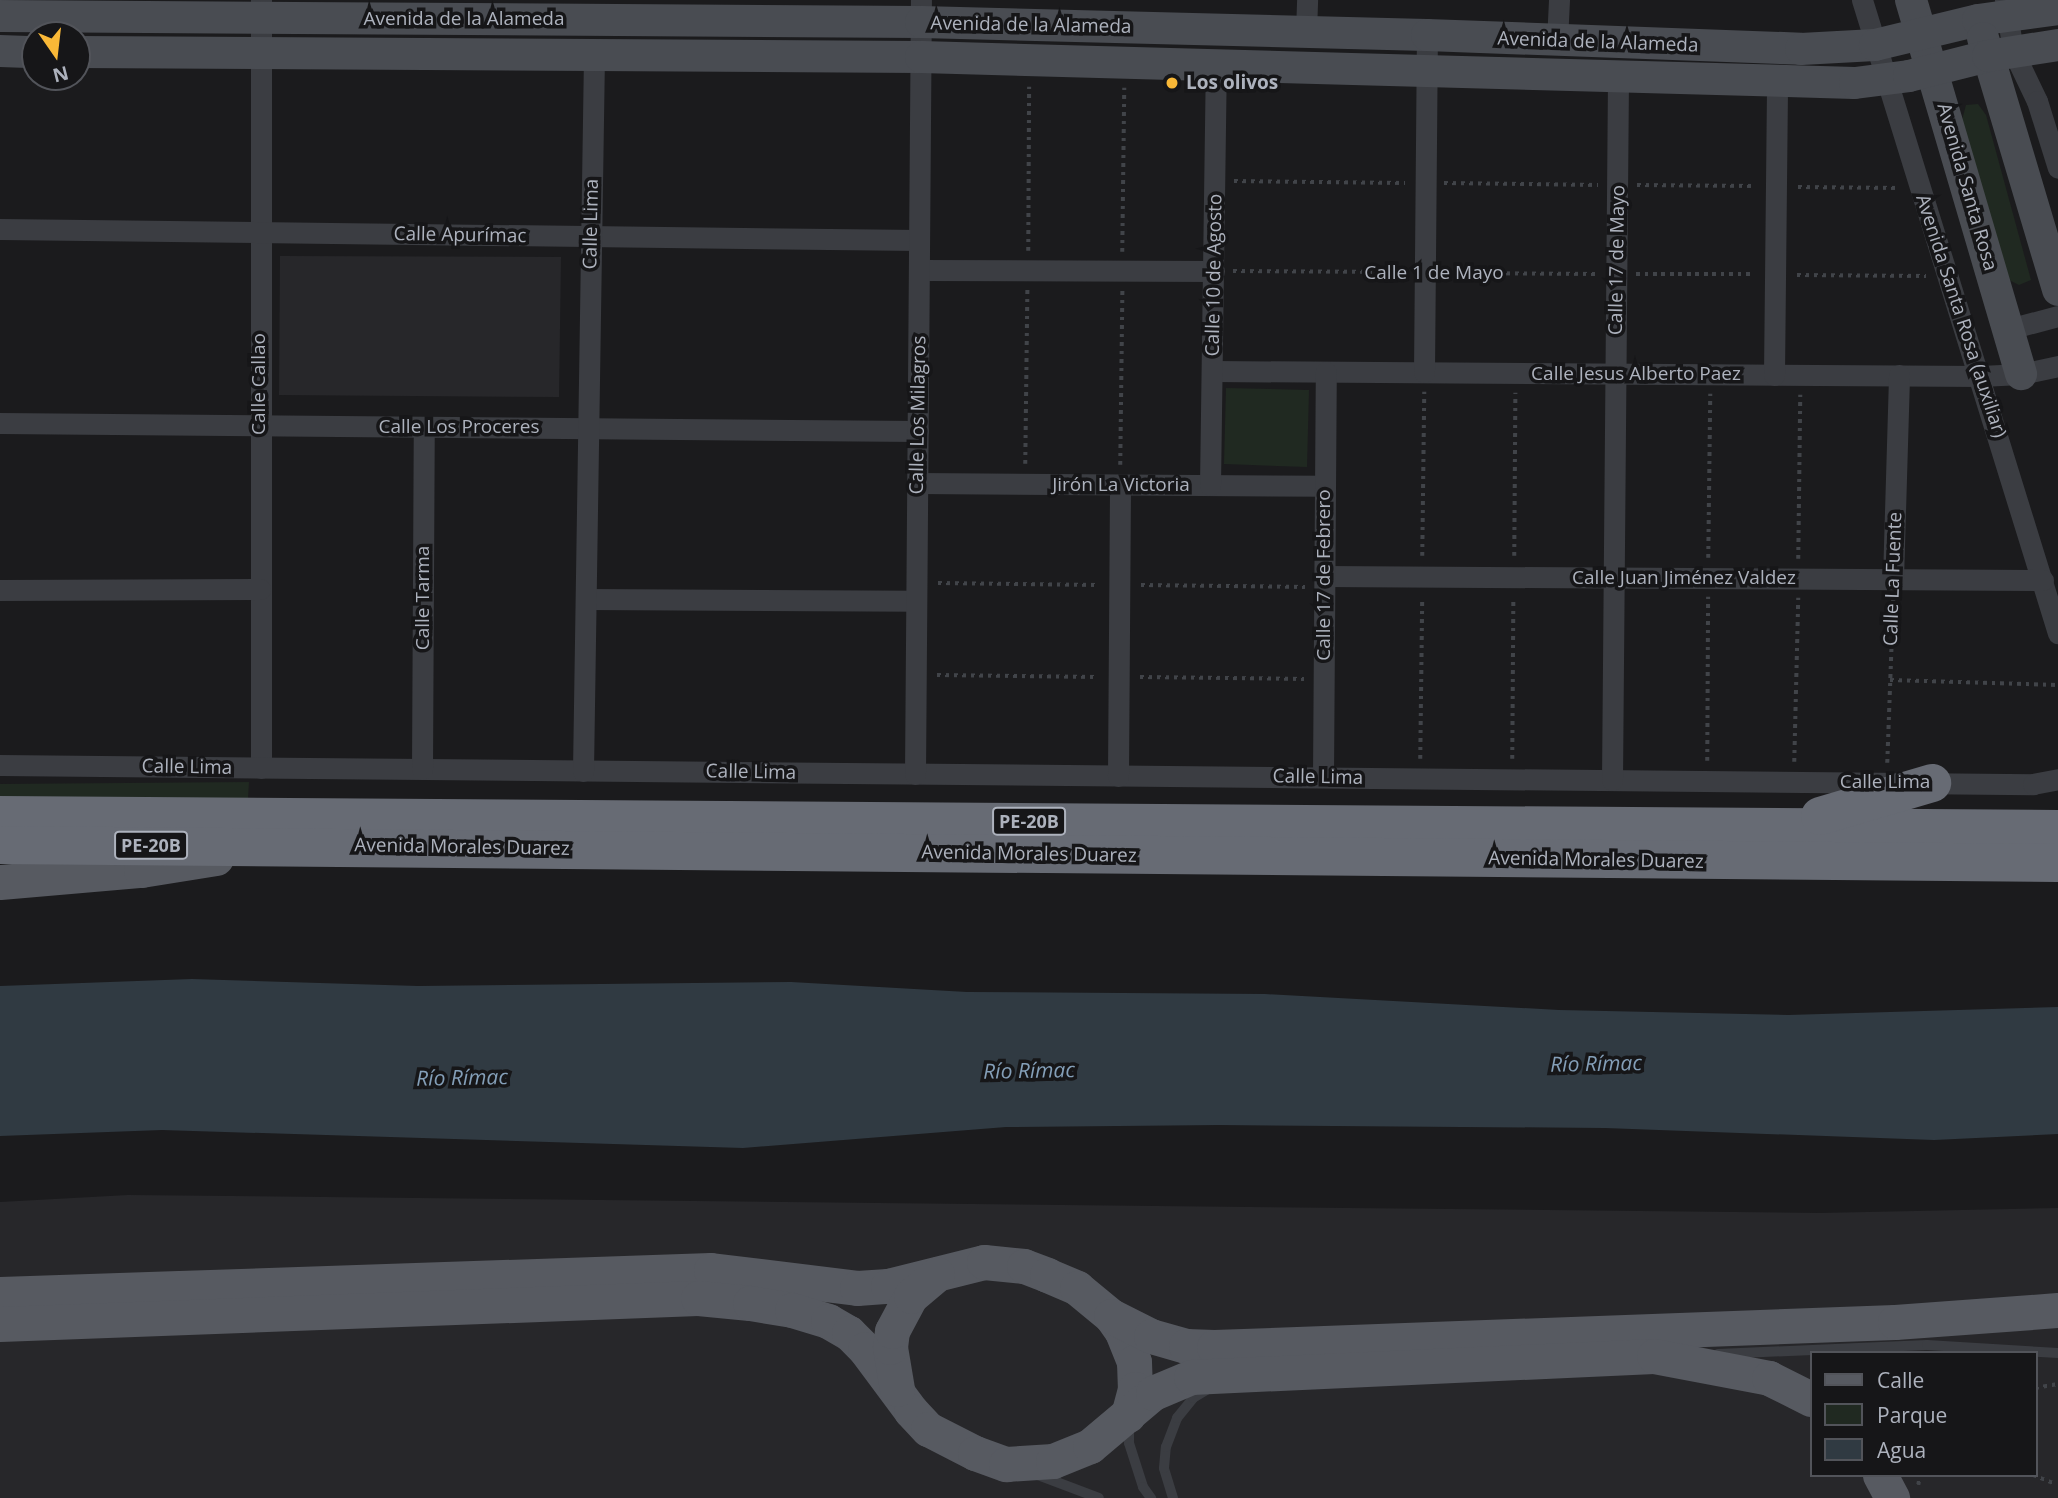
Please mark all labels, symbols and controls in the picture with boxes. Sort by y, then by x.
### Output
street label: Avenida de la Alameda [363,8,565,30]
street label: Avenida de la Alameda [930,12,1132,38]
north arrow [21,21,91,91]
street label: Avenida de la Alameda [1497,27,1699,57]
text: N [50,60,71,89]
place label: Los olivos [1186,72,1278,94]
marker: Los olivos [1164,75,1180,91]
street label: Avenida Santa Rosa [1932,101,2002,273]
street label: Calle Lima [579,179,603,269]
street label: Calle 17 de Mayo [1604,185,1630,335]
street label: Avenida Santa Rosa (auxiliar) [1911,191,2011,441]
street label: Calle 10 de Agosto [1201,193,1227,357]
street label: Calle Apurímac [393,222,527,248]
street label: Calle 1 de Mayo [1364,262,1504,284]
street label: Calle Callao [248,333,270,435]
street label: Calle Los Milagros [905,335,931,495]
street label: Calle Jesus Alberto Paez [1531,363,1741,385]
street label: Calle Los Proceres [379,416,539,438]
street label: Jirón La Victoria [1052,474,1190,496]
street label: Calle 17 de Febrero [1313,489,1335,661]
street label: Calle La Fuente [1879,511,1907,647]
street label: Calle Tarma [412,546,434,650]
street label: Calle Juan Jiménez Valdez [1572,567,1796,589]
street label: Calle Lima [142,755,232,779]
street label: Calle Lima [706,760,796,784]
street label: Calle Lima [1273,765,1363,789]
street label: Calle Lima [1840,771,1930,793]
road number: PE-20B [990,806,1068,836]
road number: PE-20B [113,830,190,860]
street label: Avenida Morales Duarez [354,834,570,860]
street label: Avenida Morales Duarez [921,841,1137,867]
street label: Avenida Morales Duarez [1488,847,1704,873]
water label: Río Rímac [1550,1050,1642,1076]
water label: Río Rímac [983,1057,1075,1083]
water label: Río Rímac [416,1064,508,1090]
legend [1810,1351,2037,1477]
text: Calle [1877,1366,1924,1394]
text: Parque [1877,1401,1947,1429]
text: Agua [1877,1436,1926,1464]

